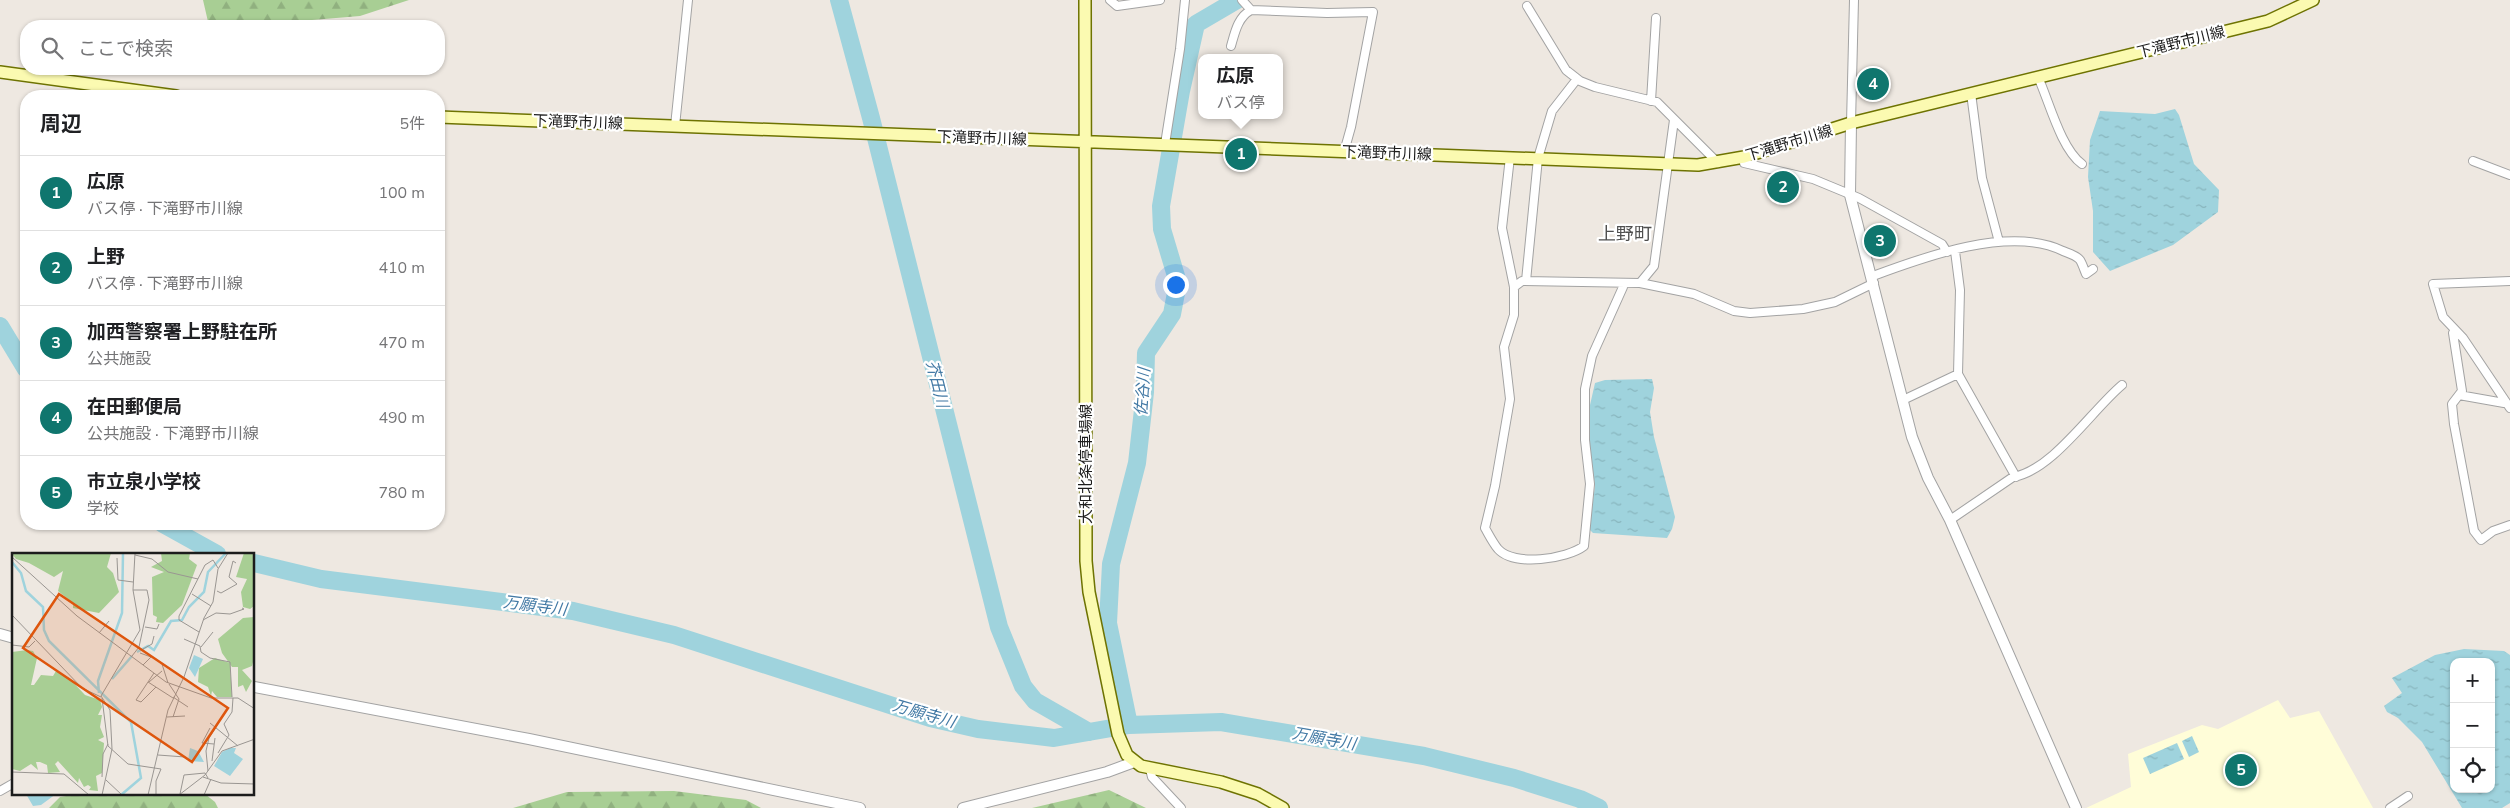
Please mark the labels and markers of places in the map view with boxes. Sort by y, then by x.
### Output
pin: 4 [1857,65,1889,103]
pin: 1 [1225,135,1257,173]
pin: 2 [1767,168,1799,206]
pin: 3 [1864,222,1896,260]
pin: 5 [2225,751,2257,789]

